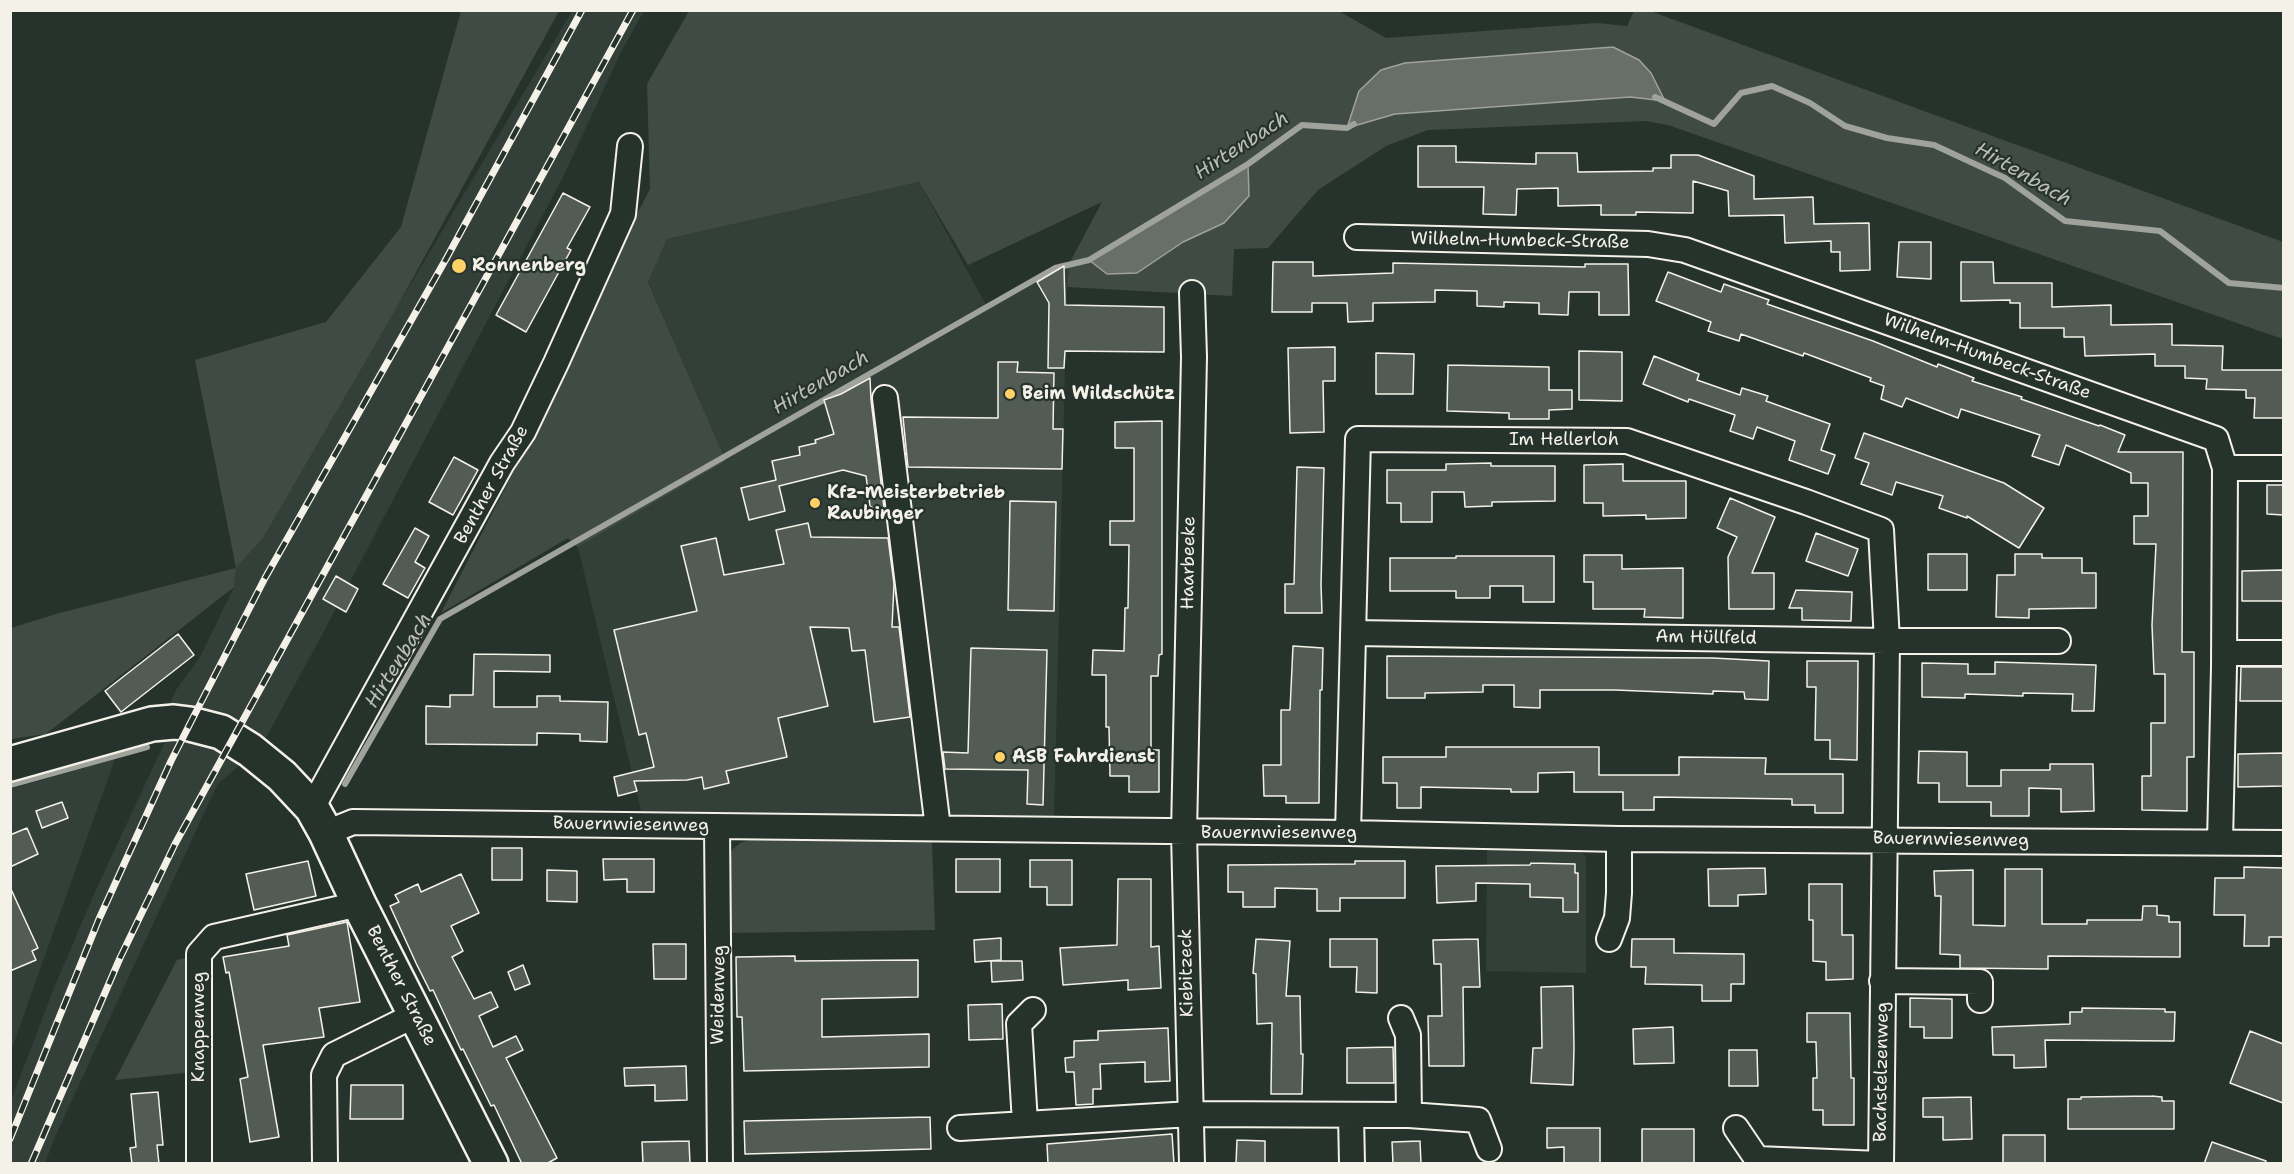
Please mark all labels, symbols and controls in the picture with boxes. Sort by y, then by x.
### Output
water label: Hirtenbach [1190,107,1294,185]
water label: Hirtenbach [1970,138,2076,212]
street label: Wilhelm-Humbeck-Straße [1410,228,1630,254]
place label: Ronnenberg [472,255,586,277]
marker: Ronnenberg [450,257,468,275]
street label: Wilhelm-Humbeck-Straße [1880,309,2094,405]
water label: Hirtenbach [768,346,874,420]
place label: Beim Wildschütz [1022,383,1175,405]
marker: Beim Wildschütz [1003,387,1017,401]
street label: Benther Straße [450,422,534,548]
street label: Im Hellerloh [1509,429,1619,451]
place label: Kfz-Meisterbetrieb Raubinger [827,482,1005,524]
marker: Kfz-Meisterbetrieb Raubinger [808,496,822,510]
street label: Haarbeeke [1177,516,1201,610]
water label: Hirtenbach [360,609,438,713]
street label: Am Hüllfeld [1655,626,1757,650]
place label: ASB Fahrdienst [1012,746,1155,768]
marker: ASB Fahrdienst [993,750,1007,764]
street label: Bauernwiesenweg [553,813,709,837]
street label: Bauernwiesenweg [1201,822,1357,844]
street label: Bauernwiesenweg [1873,828,2029,852]
street label: Benther Straße [361,922,441,1050]
street label: Kiebitzeck [1175,928,1199,1018]
street label: Weidenweg [707,945,731,1045]
street label: Knappenweg [188,972,210,1082]
street label: Bachstelzenweg [1870,1002,1894,1142]

